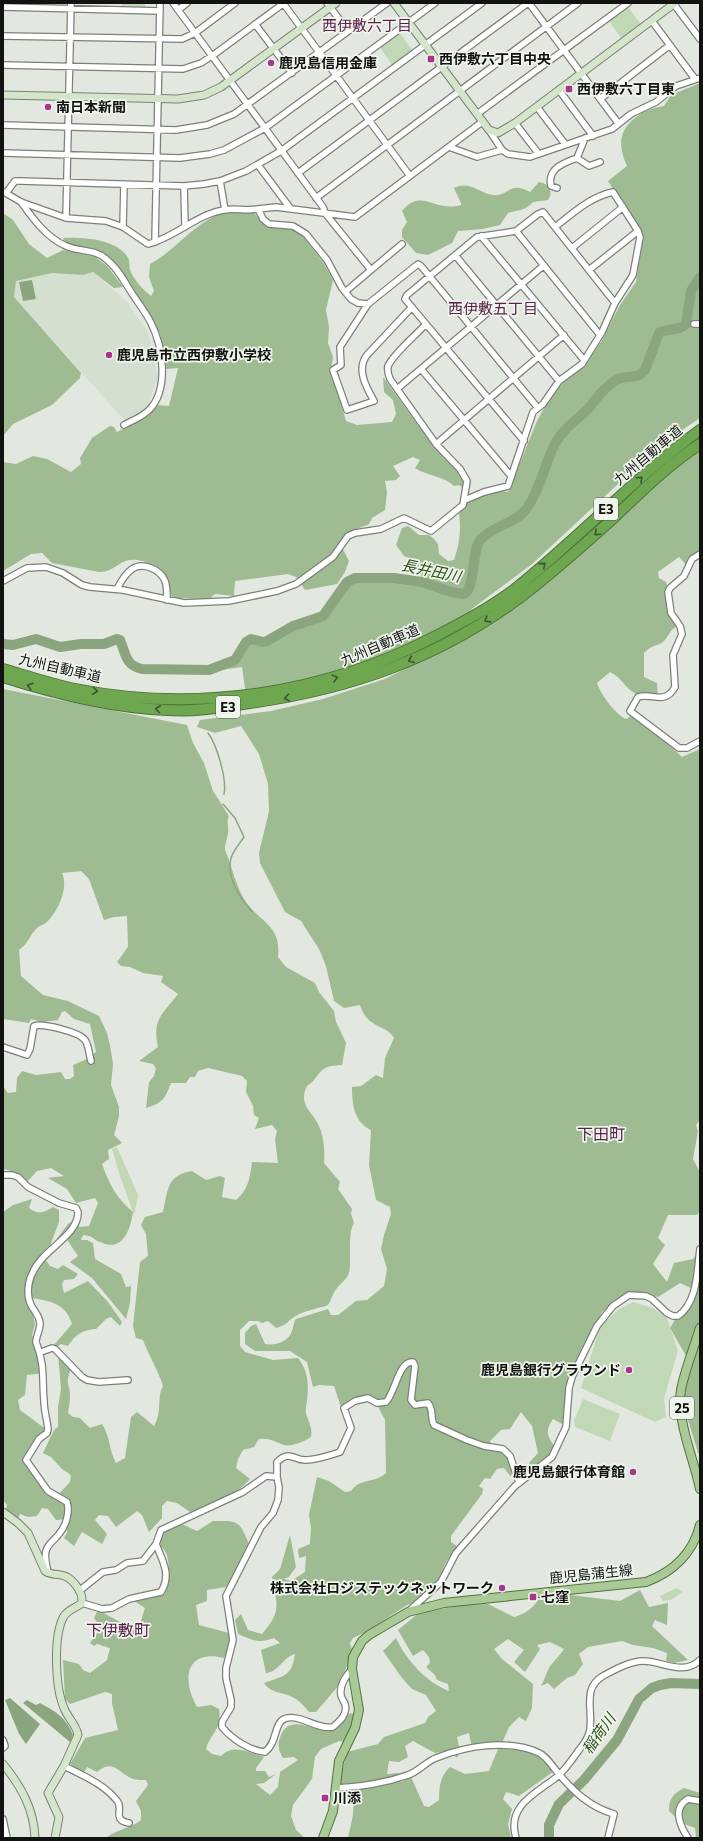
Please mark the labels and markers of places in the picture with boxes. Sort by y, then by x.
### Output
place label: 西伊敷六丁目中央 [439,50,551,67]
place label: 鹿児島信用金庫 [279,54,377,71]
marker: 西伊敷六丁目中央 [426,54,436,64]
marker: 鹿児島信用金庫 [266,58,276,68]
place label: 西伊敷六丁目東 [577,80,675,97]
marker: 西伊敷六丁目東 [564,84,574,94]
place label: 南日本新聞 [56,98,126,115]
marker: 南日本新聞 [43,102,53,112]
place label: 鹿児島市立西伊敷小学校 [117,346,271,363]
marker: 鹿児島市立西伊敷小学校 [104,350,114,360]
place label: 鹿児島銀行グラウンド [481,1361,621,1378]
marker: 鹿児島銀行グラウンド [624,1365,634,1375]
place label: 鹿児島銀行体育館 [513,1463,625,1480]
marker: 鹿児島銀行体育館 [628,1467,638,1477]
place label: 株式会社ロジステックネットワーク [270,1579,494,1596]
marker: 株式会社ロジステックネットワーク [497,1583,507,1593]
place label: 七窪 [541,1588,569,1605]
marker: 七窪 [528,1592,538,1602]
place label: 川添 [333,1789,361,1806]
marker: 川添 [320,1793,330,1803]

